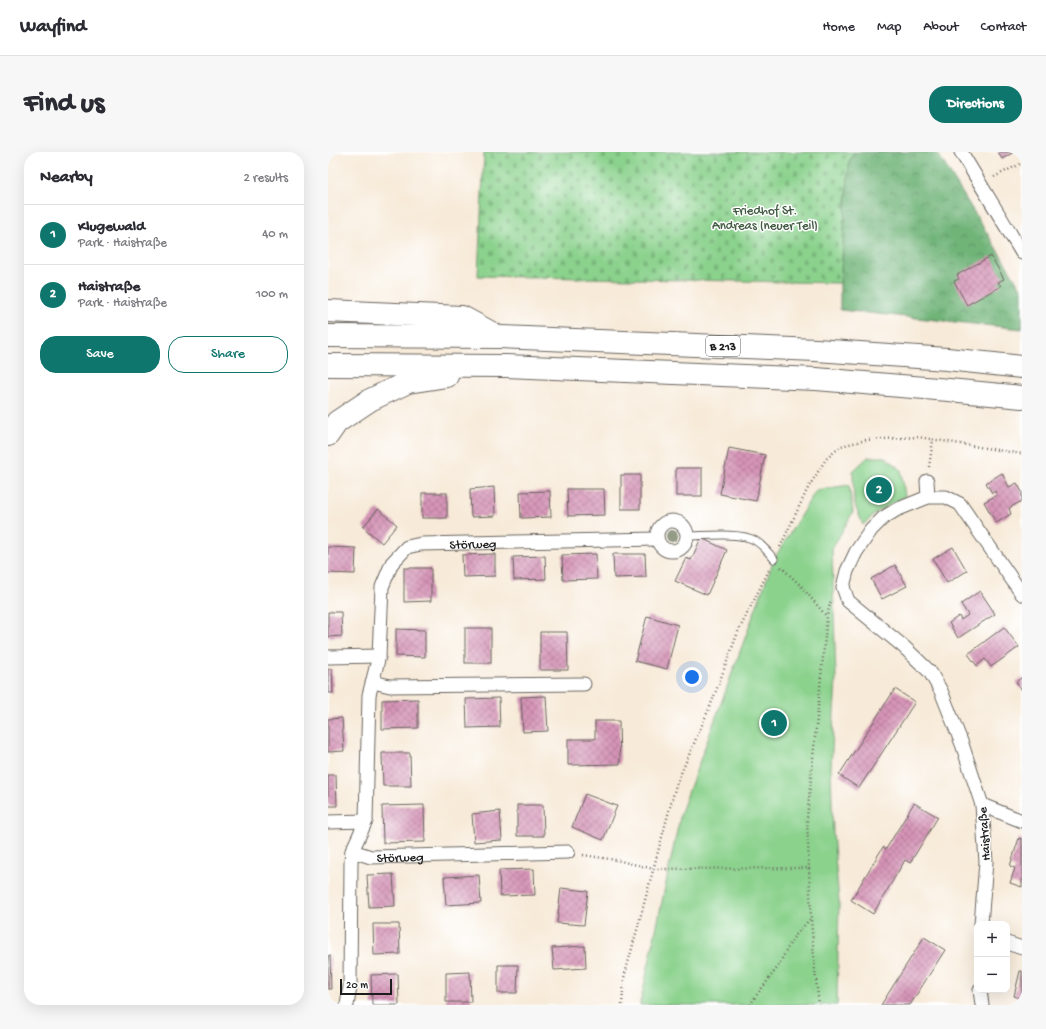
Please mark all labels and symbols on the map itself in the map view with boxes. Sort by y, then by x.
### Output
park label: Friedhof St. Andreas (neuer Teil) [712,204,818,234]
road number: B 213 [706,336,740,356]
pin: 2 [866,475,892,505]
street label: Störweg [449,537,497,553]
your location [682,667,702,687]
pin: 1 [761,708,787,738]
street label: Haistraße [976,806,995,861]
street label: Störweg [376,851,424,867]
scale bar [340,977,392,996]

